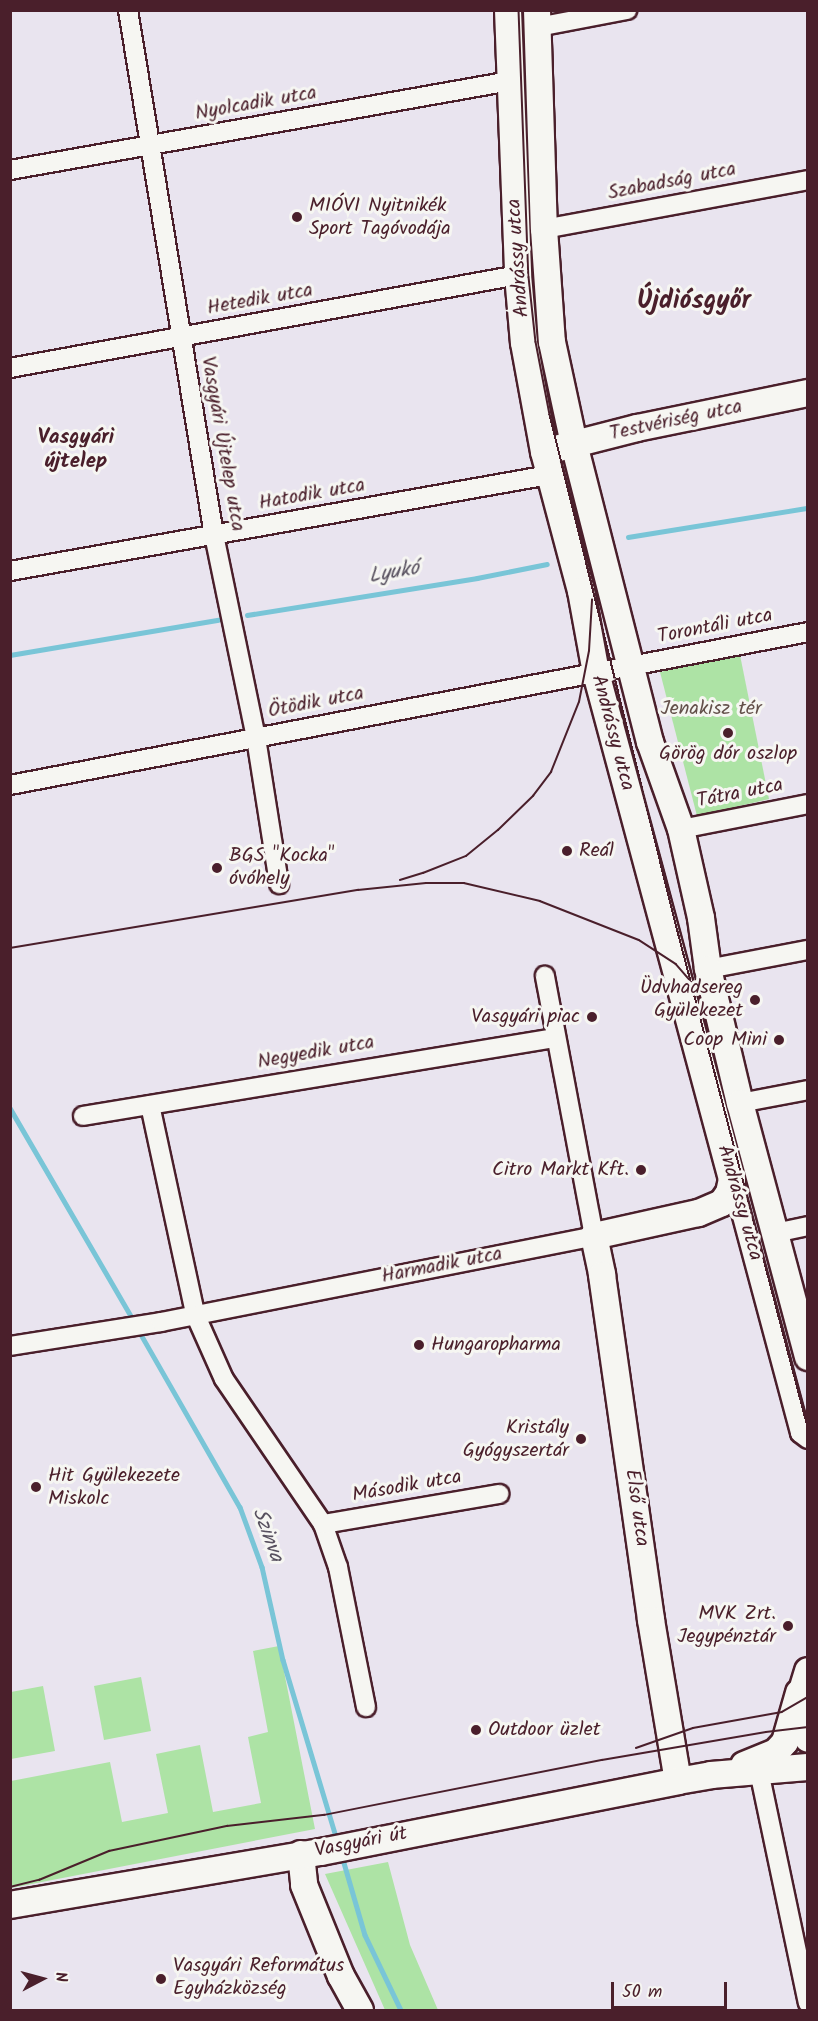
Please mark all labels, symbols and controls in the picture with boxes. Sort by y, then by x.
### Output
street label: Nyolcadik utca [193,82,319,126]
street label: Szabadság utca [606,158,738,206]
place label: MIÓVI Nyitnikék Sport Tagóvodája [309,194,451,241]
street label: Andrássy utca [503,198,535,318]
marker: MIÓVI Nyitnikék Sport Tagóvodája [290,210,304,224]
street label: Hetedik utca [205,279,315,321]
district label: Újdiósgyőr [637,286,751,318]
street label: Vasgyári Újtelep utca [195,355,249,533]
street label: Testvériség utca [607,395,745,447]
district label: Vasgyári újtelep [38,425,114,475]
street label: Hatodik utca [257,474,367,516]
water label: Lyukó [367,556,421,590]
street label: Torontáli utca [655,604,775,650]
street label: Andrássy utca [585,672,639,794]
street label: Ötödik utca [266,682,366,724]
park label: Jenakisz tér [661,697,761,721]
marker: Görög dór oszlop [721,726,735,740]
place label: Görög dór oszlop [659,742,797,766]
street label: Tátra utca [695,774,785,814]
place label: Reál [579,839,614,863]
place label: BGS "Kocka" óvóhely [229,844,334,891]
marker: Reál [560,844,574,858]
marker: BGS "Kocka" óvóhely [210,861,224,875]
place label: Üdvhadsereg Gyülekezet [640,976,743,1023]
marker: Üdvhadsereg Gyülekezet [748,993,762,1007]
place label: Vasgyári piac [471,1005,580,1029]
marker: Vasgyári piac [585,1010,599,1024]
place label: Coop Mini [683,1028,767,1052]
street label: Negyedik utca [256,1031,376,1075]
marker: Coop Mini [772,1033,786,1047]
street label: Andrássy utca [711,1143,767,1263]
place label: Citro Markt Kft. [492,1158,629,1182]
marker: Citro Markt Kft. [634,1163,648,1177]
street label: Harmadik utca [380,1243,504,1289]
place label: Hungaropharma [431,1333,561,1357]
marker: Hungaropharma [412,1338,426,1352]
place label: Kristály Gyógyszertár [463,1416,569,1463]
marker: Kristály Gyógyszertár [574,1432,588,1446]
place label: Hit Gyülekezete Miskolc [48,1464,180,1511]
street label: Második utca [350,1466,464,1508]
street label: Első utca [619,1468,653,1548]
marker: Hit Gyülekezete Miskolc [29,1480,43,1494]
water label: Szinva [246,1505,288,1565]
place label: MVK Zrt. Jegypénztár [677,1602,776,1649]
marker: MVK Zrt. Jegypénztár [781,1619,795,1633]
place label: Outdoor üzlet [488,1718,600,1742]
marker: Outdoor üzlet [469,1723,483,1737]
street label: Vasgyári út [313,1822,409,1864]
north arrow [12,1949,72,2009]
place label: Vasgyári Református Egyházközség [173,1955,344,2002]
scale bar [614,1970,730,2008]
text: N [47,1971,73,1983]
marker: Vasgyári Református Egyházközség [154,1972,168,1986]
text: 50 m [622,1978,662,2007]

